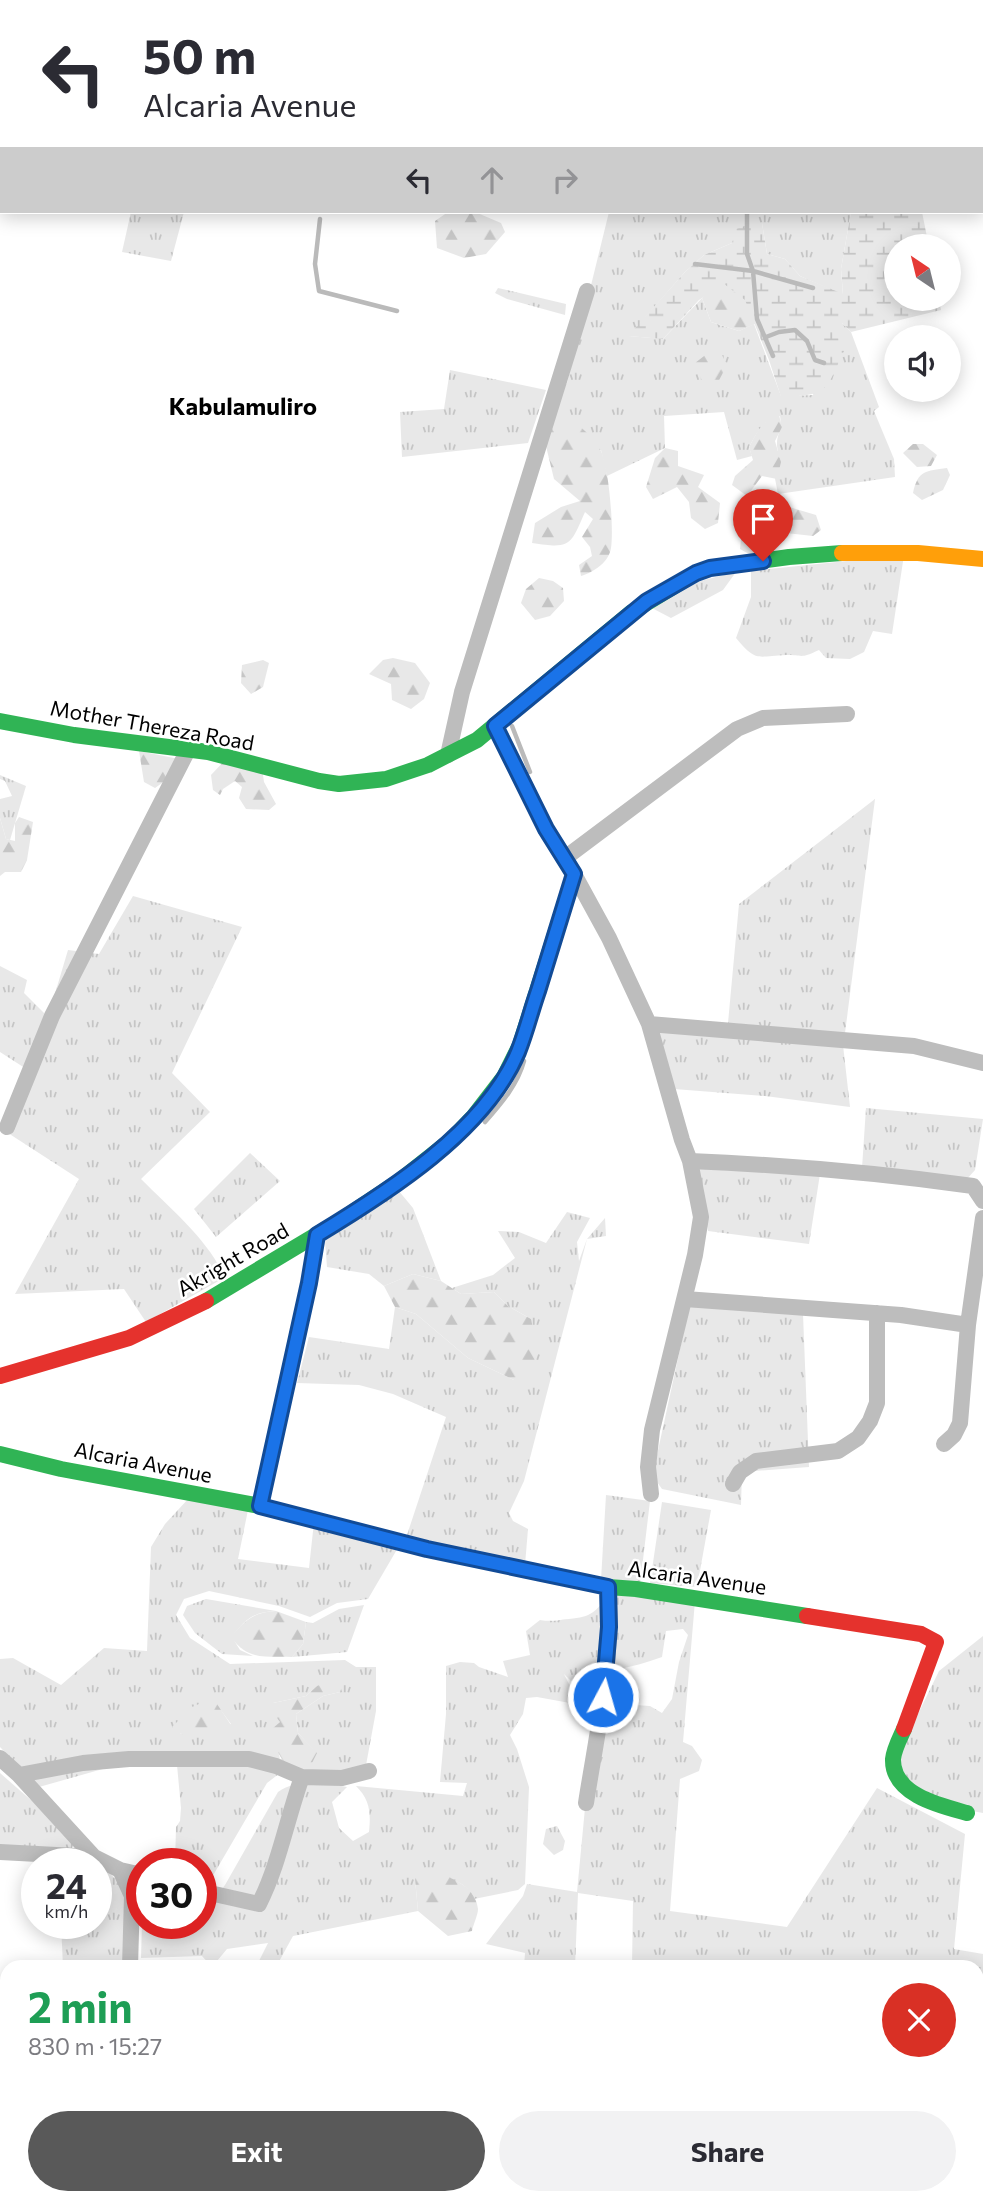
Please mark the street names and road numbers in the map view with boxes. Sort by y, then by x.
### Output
street label: Mother Thereza Road [48,694,256,755]
street label: Akright Road [172,1217,293,1301]
street label: Alcaria Avenue [72,1436,214,1487]
street label: Alcaria Avenue [626,1554,768,1599]

